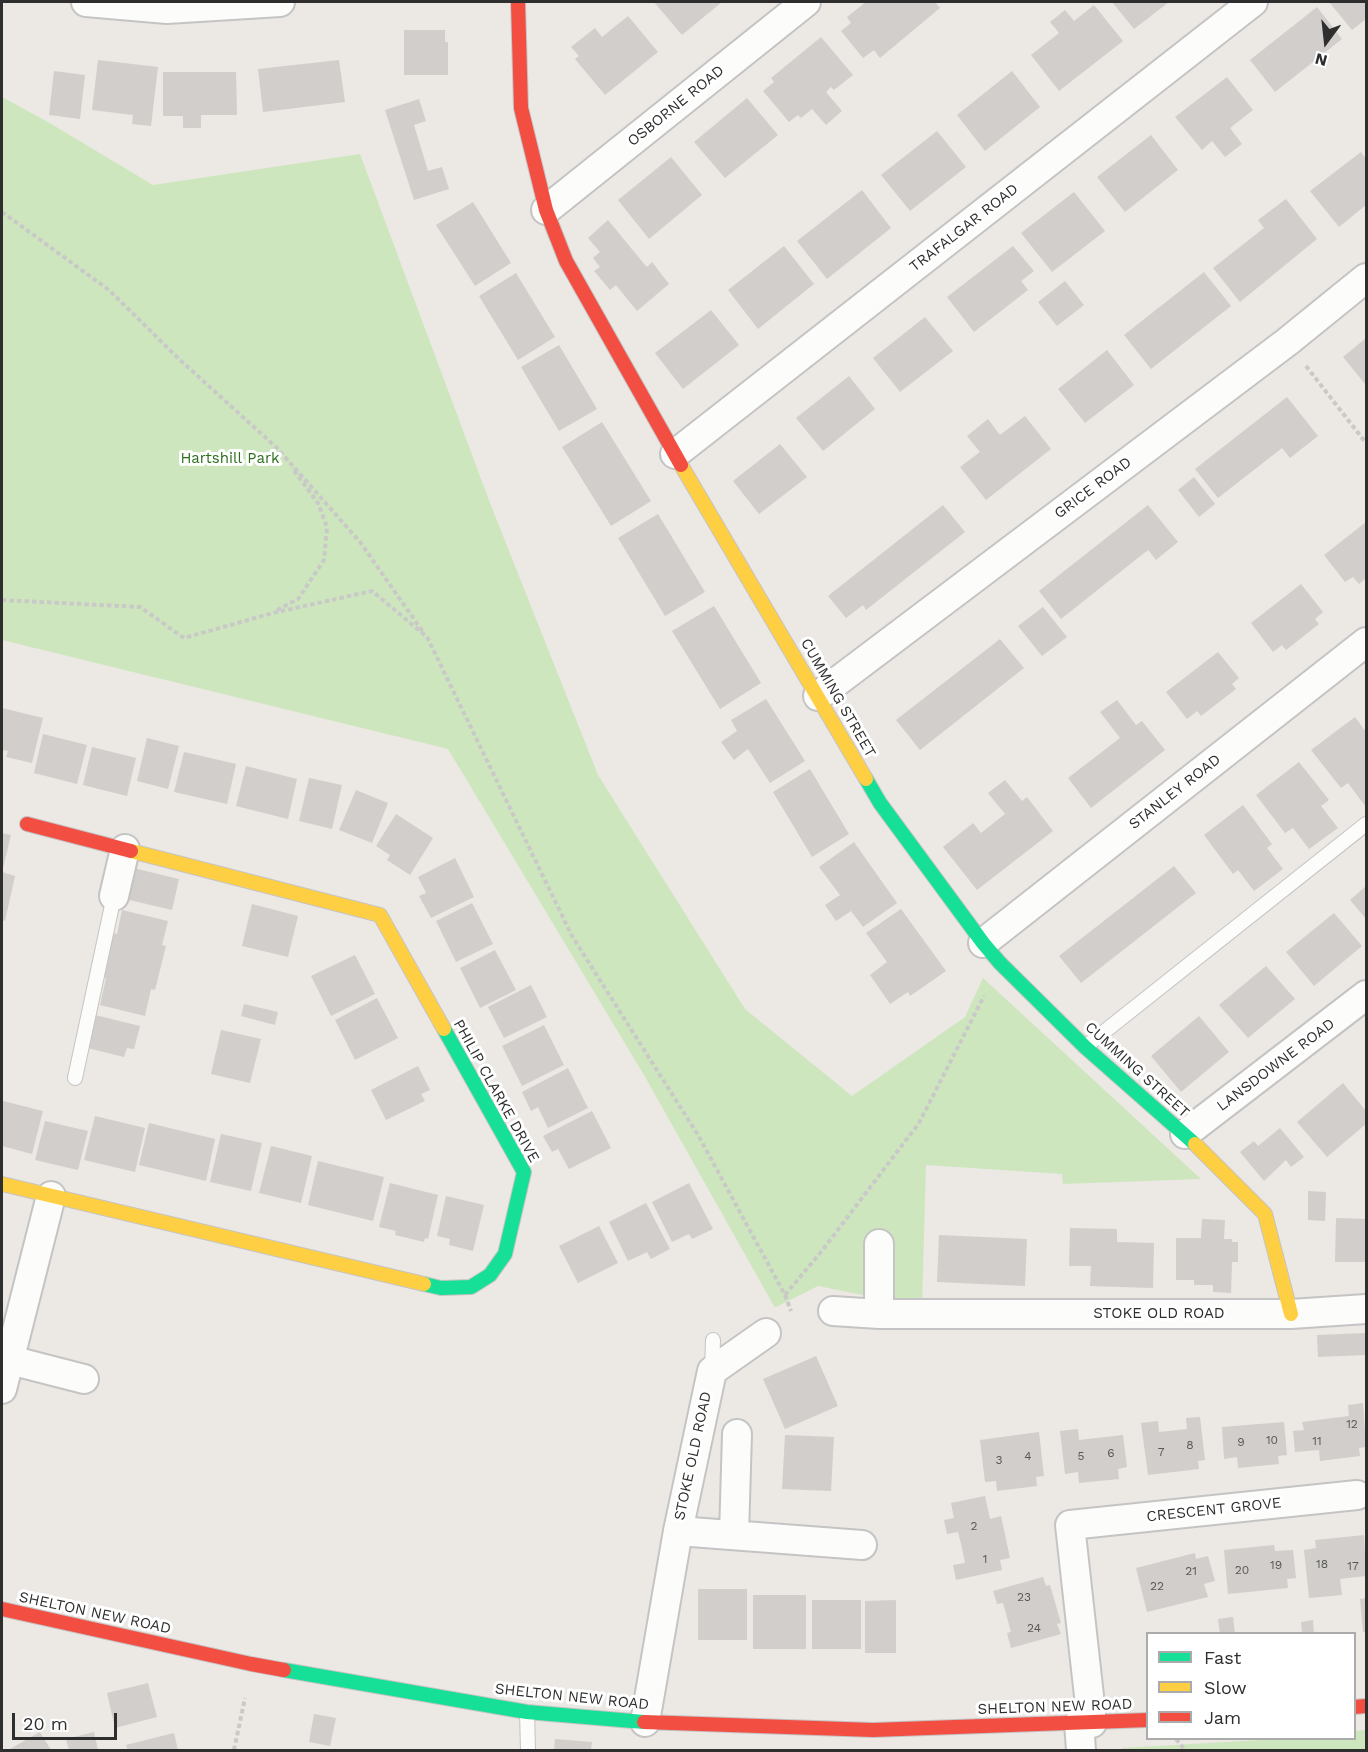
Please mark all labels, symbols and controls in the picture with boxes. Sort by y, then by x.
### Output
north arrow [1296,12,1356,72]
text: N [1313,49,1329,71]
street label: OSBORNE ROAD [624,62,728,150]
street label: TRAFALGAR ROAD [906,180,1022,276]
park label: Hartshill Park [180,450,280,468]
street label: GRICE ROAD [1051,453,1135,523]
street label: CUMMING STREET [797,635,879,761]
street label: STANLEY ROAD [1126,751,1224,833]
street label: LANSDOWNE ROAD [1213,1015,1339,1115]
street label: PHILIP CLARKE DRIVE [449,1016,543,1166]
street label: CUMMING STREET [1081,1018,1193,1122]
street label: STOKE OLD ROAD [1093,1305,1225,1323]
street label: STOKE OLD ROAD [671,1390,715,1522]
house number: 12 [1346,1417,1358,1431]
house number: 10 [1266,1433,1278,1447]
house number: 11 [1312,1434,1322,1448]
house number: 9 [1237,1435,1245,1449]
house number: 8 [1186,1438,1194,1452]
house number: 7 [1158,1445,1164,1459]
house number: 6 [1107,1446,1115,1460]
house number: 4 [1024,1449,1032,1463]
house number: 5 [1078,1449,1084,1463]
house number: 3 [996,1453,1002,1467]
street label: CRESCENT GROVE [1146,1494,1282,1526]
house number: 2 [971,1519,977,1533]
house number: 1 [983,1552,987,1566]
house number: 18 [1316,1557,1328,1571]
house number: 19 [1270,1558,1282,1572]
house number: 17 [1347,1559,1359,1573]
house number: 20 [1235,1563,1249,1577]
house number: 21 [1185,1564,1197,1578]
house number: 22 [1150,1579,1164,1593]
street label: SHELTON NEW ROAD [17,1588,173,1638]
house number: 23 [1017,1590,1031,1604]
house number: 24 [1027,1621,1041,1635]
legend [1146,1632,1356,1740]
text: Fast [1204,1647,1241,1668]
text: Slow [1204,1677,1247,1698]
street label: SHELTON NEW ROAD [494,1680,650,1714]
street label: SHELTON NEW ROAD [977,1695,1133,1719]
scale bar [15,1701,120,1739]
text: Jam [1204,1707,1241,1728]
text: 20 m [23,1713,68,1734]

